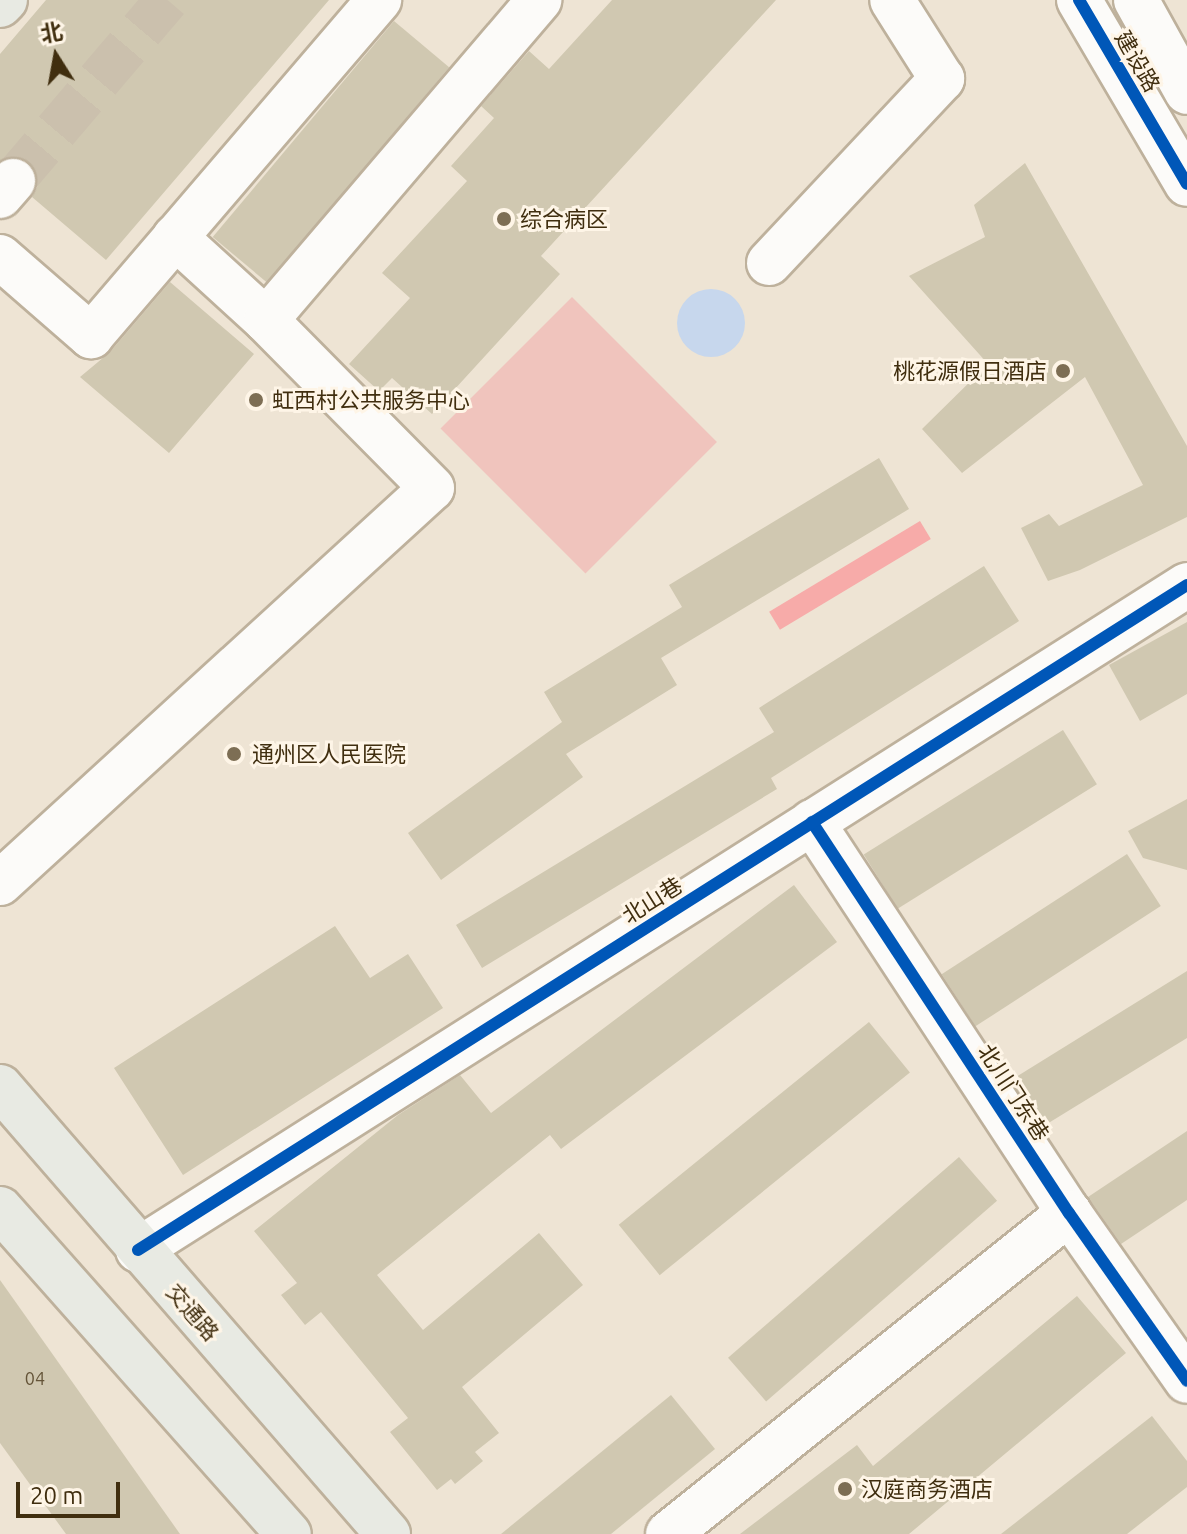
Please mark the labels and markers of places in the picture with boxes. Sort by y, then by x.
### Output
place label: 综合病区 [520,206,608,232]
marker: 综合病区 [495,210,513,228]
place label: 桃花源假日酒店 [893,358,1047,384]
marker: 桃花源假日酒店 [1054,362,1072,380]
place label: 虹西村公共服务中心 [272,387,470,413]
marker: 虹西村公共服务中心 [247,391,265,409]
place label: 通州区人民医院 [252,741,406,767]
marker: 通州区人民医院 [223,743,245,765]
place label: 汉庭商务酒店 [861,1476,993,1502]
marker: 汉庭商务酒店 [836,1480,854,1498]

